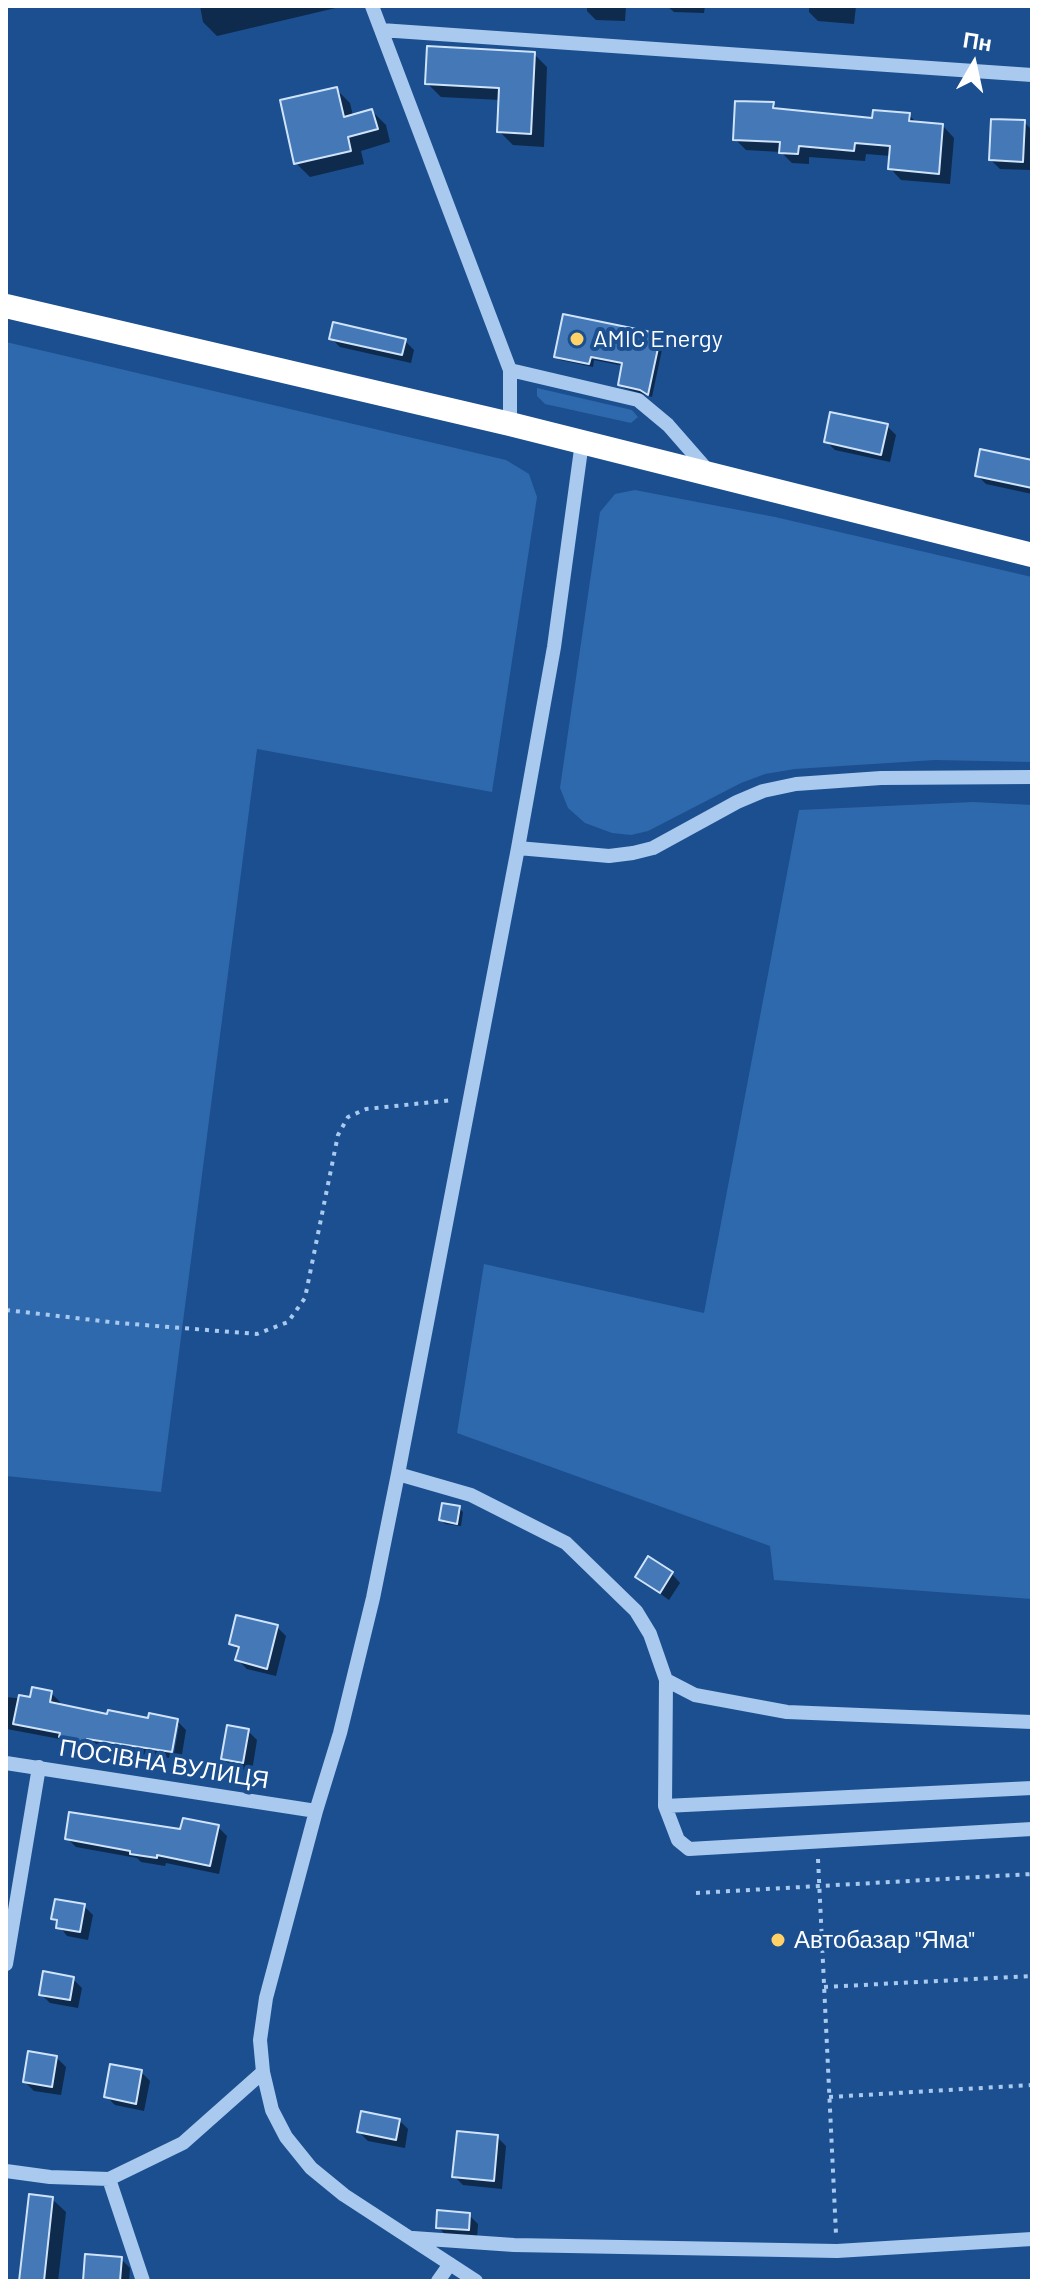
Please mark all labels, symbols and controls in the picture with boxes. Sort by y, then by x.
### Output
north arrow [934,24,1014,104]
text: Пн [961,25,994,55]
place label: AMIC Energy [593,325,723,353]
marker: AMIC Energy [568,330,586,348]
street label: ПОСІВНА ВУЛИЦЯ [57,1733,271,1795]
place label: Автобазар "Яма" [794,1926,975,1954]
marker: Автобазар "Яма" [769,1931,787,1949]

